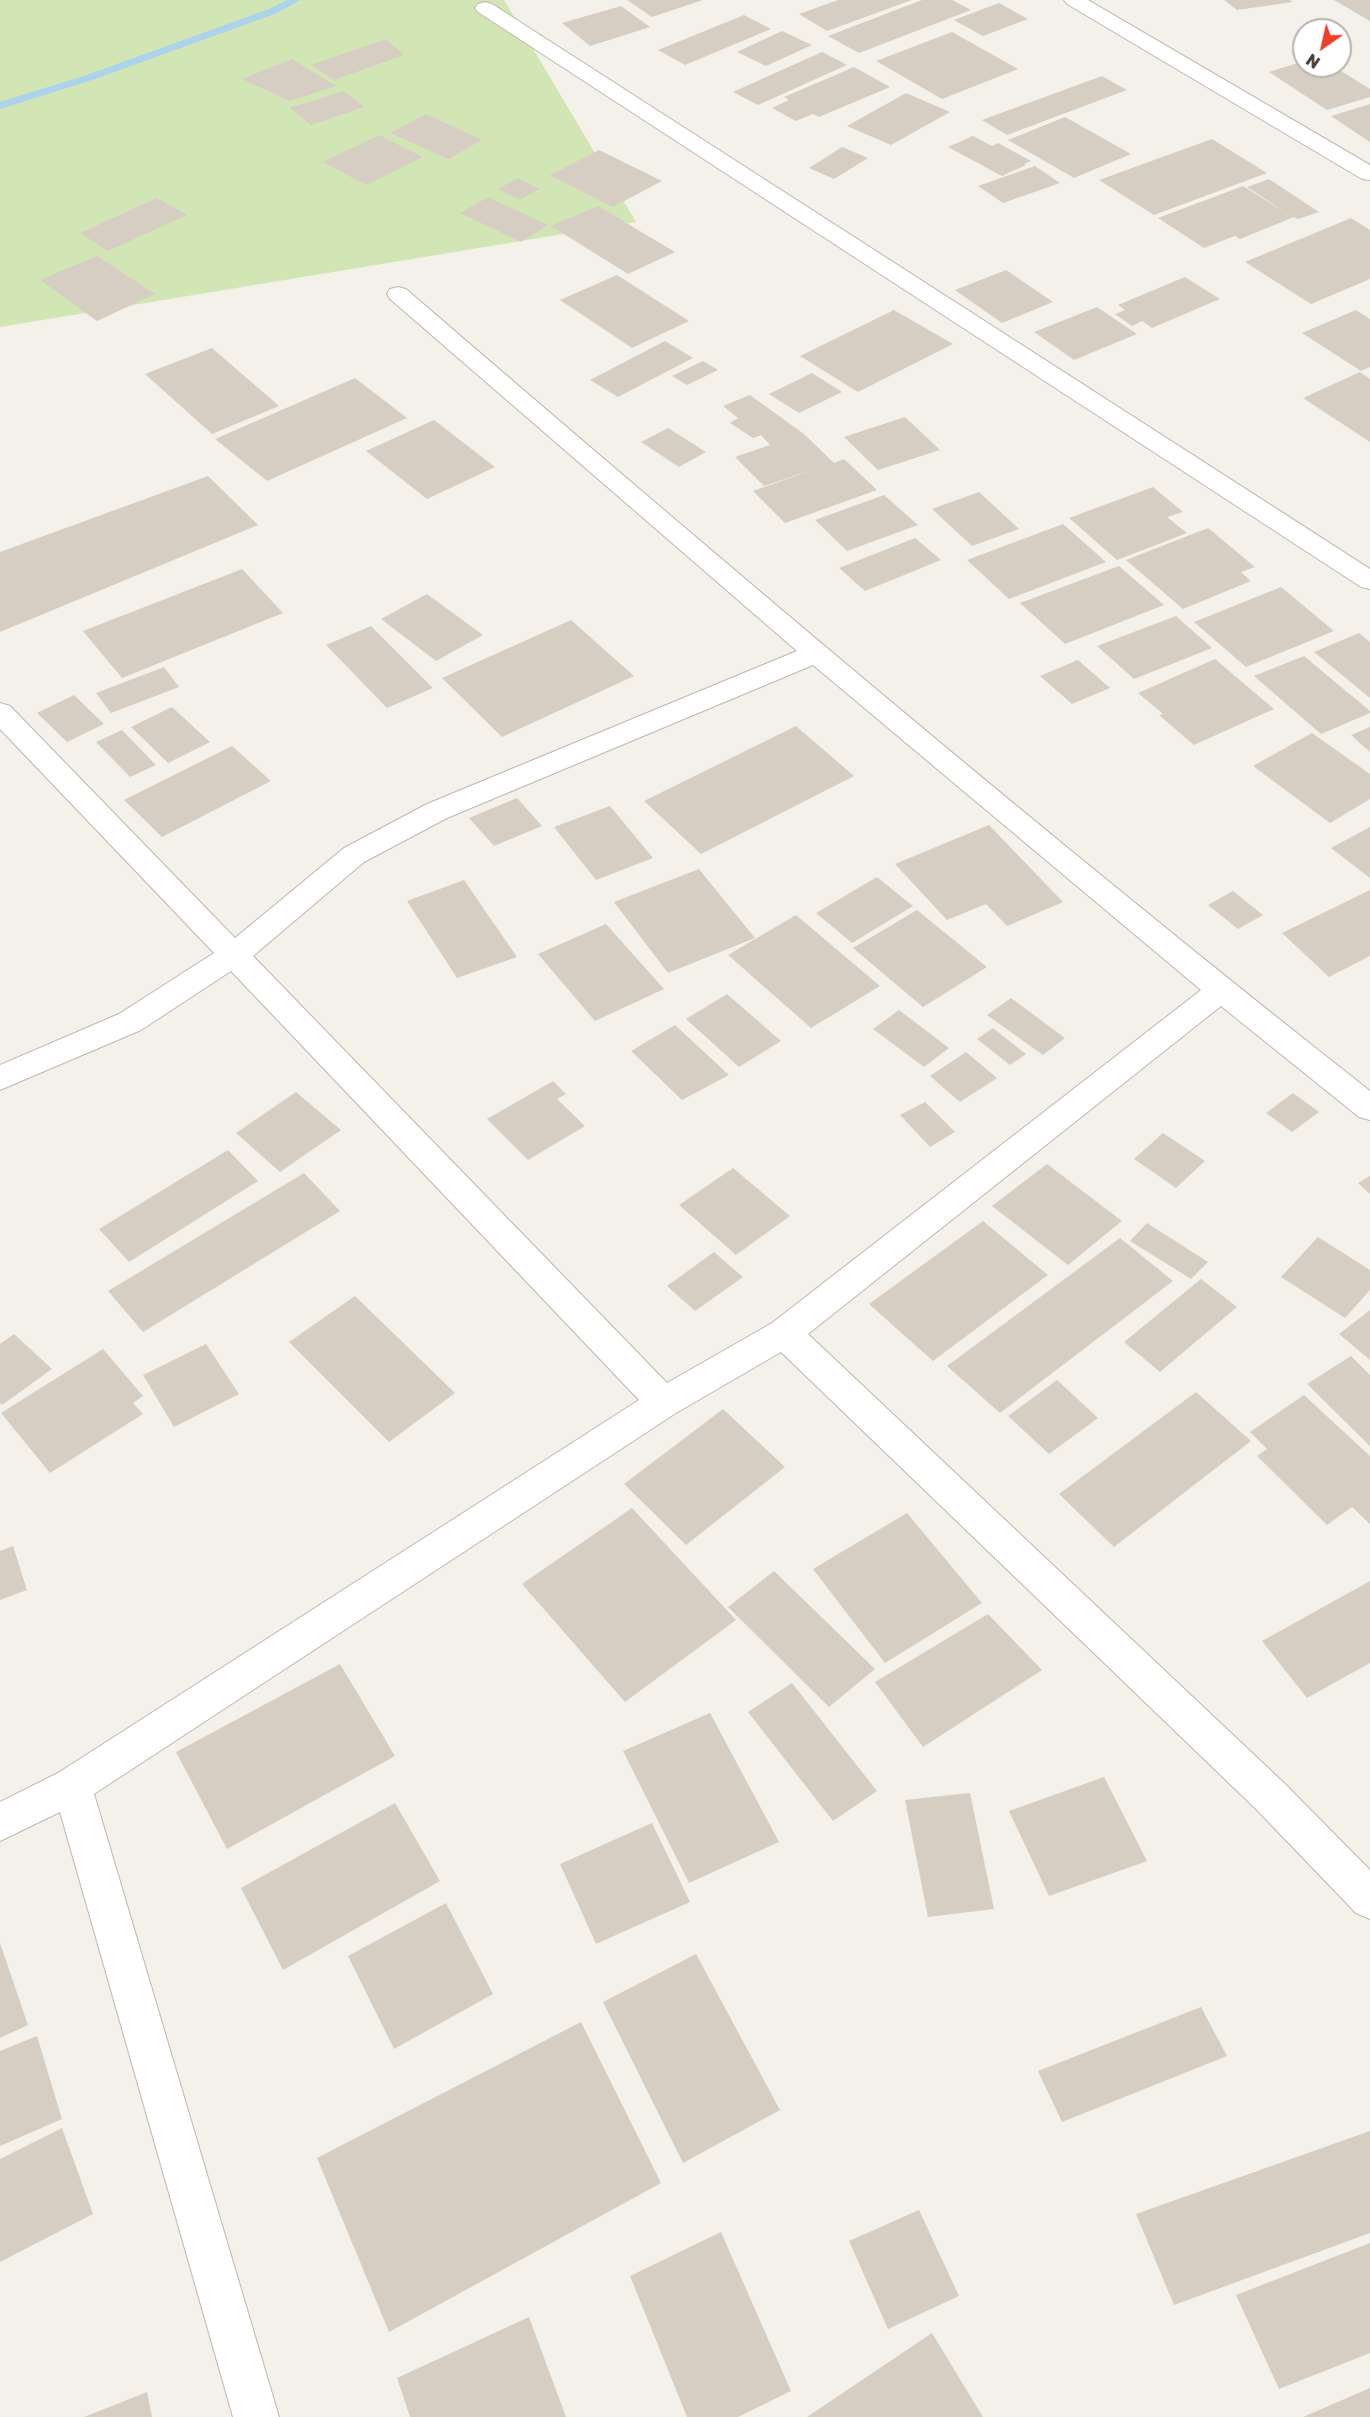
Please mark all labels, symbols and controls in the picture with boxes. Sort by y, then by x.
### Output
north arrow [1292,18,1352,78]
text: N [1302,50,1324,73]

